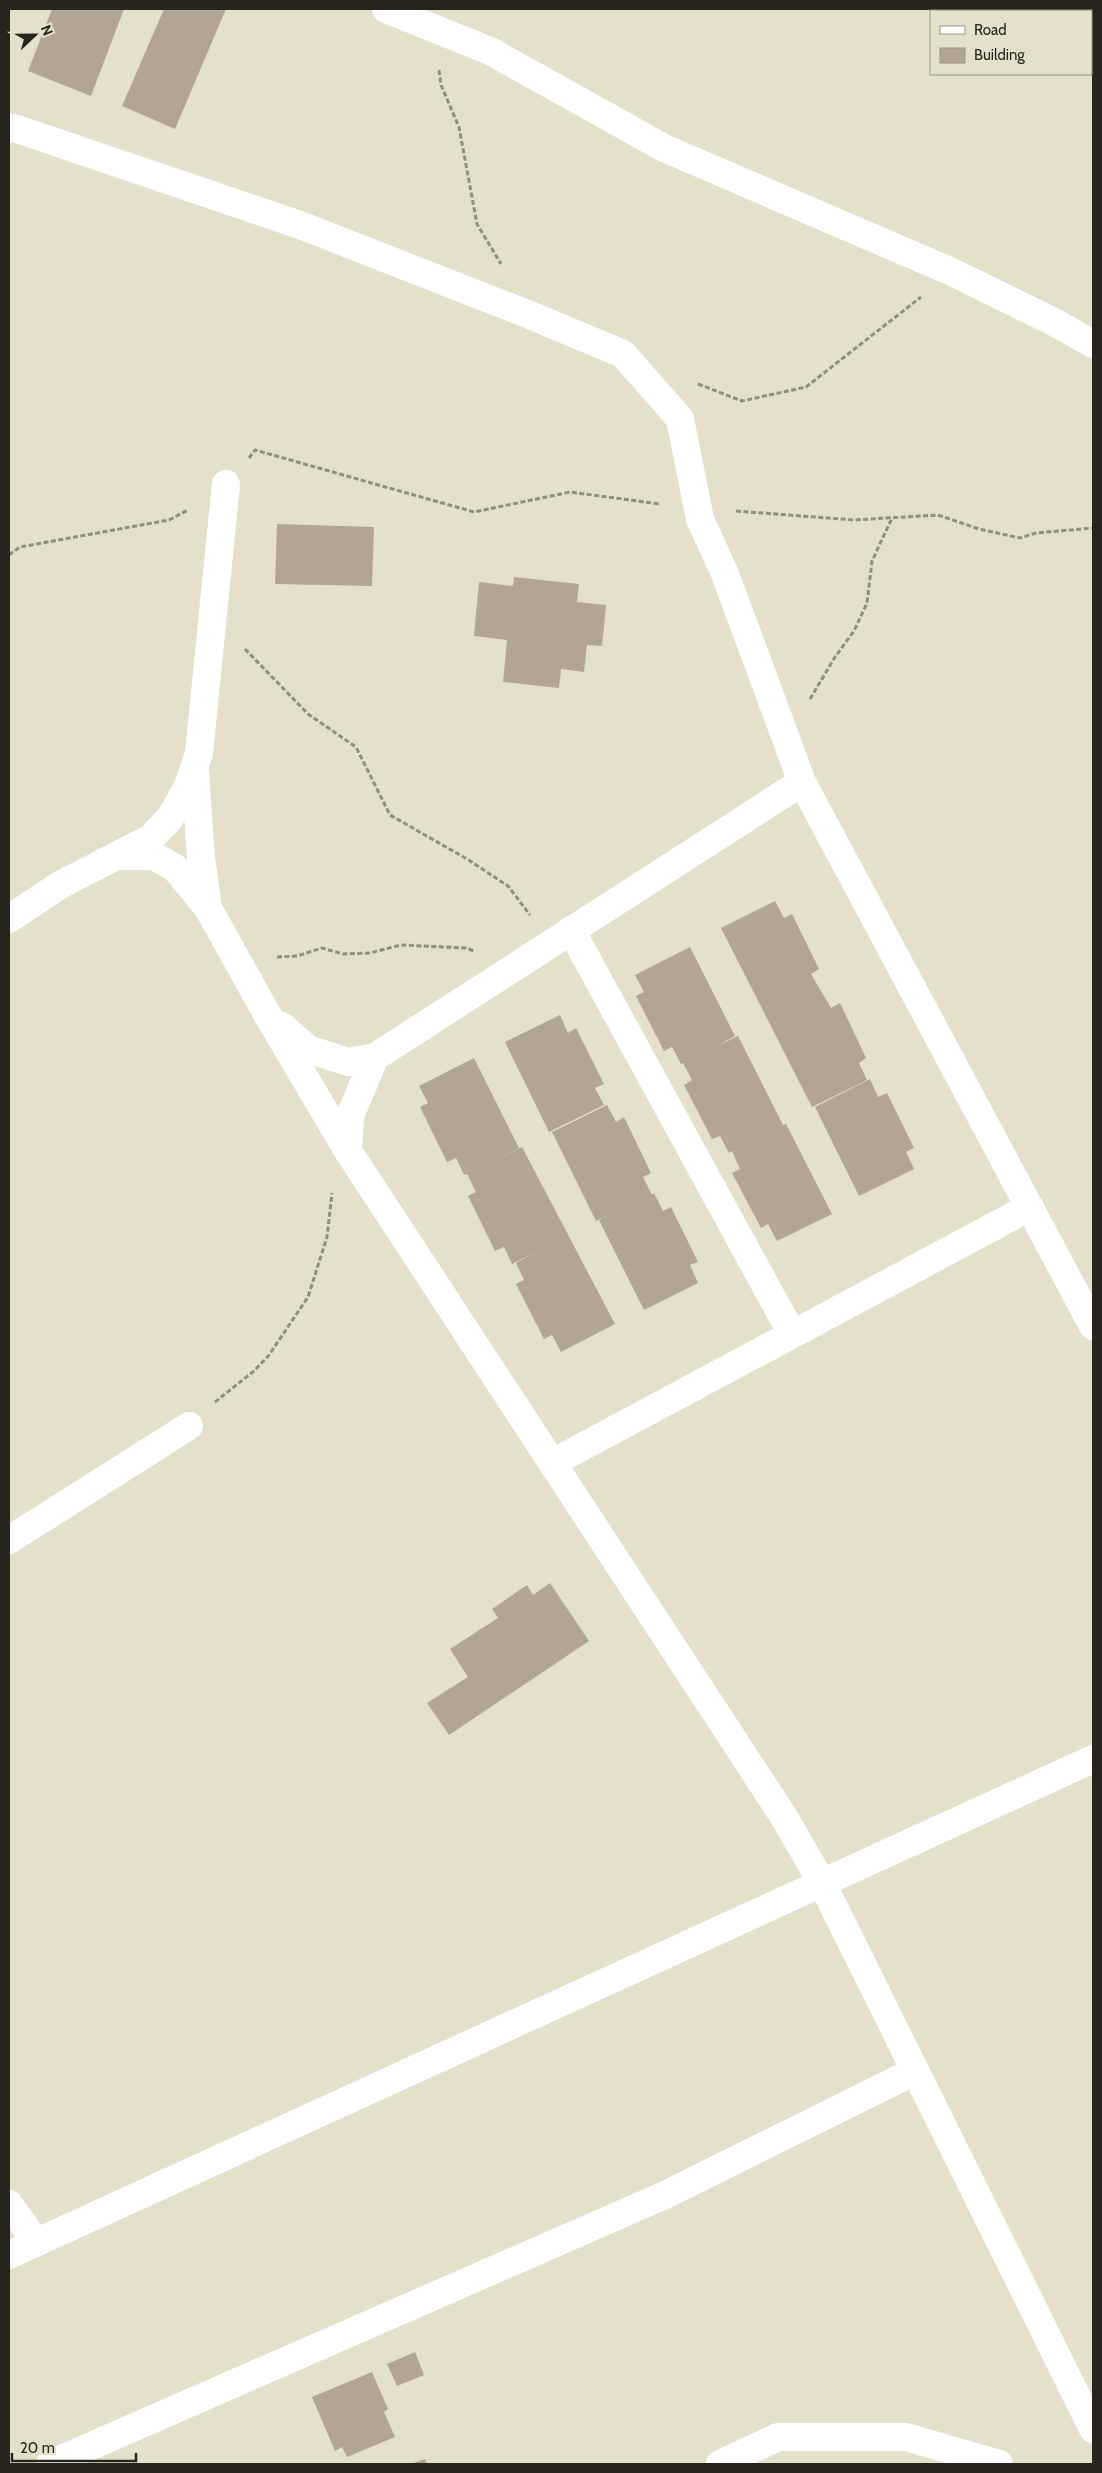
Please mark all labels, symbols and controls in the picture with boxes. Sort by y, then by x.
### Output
north arrow [10,10,60,60]
legend [930,10,1092,75]
text: Road [974,21,1007,39]
text: N [37,22,57,38]
text: Building [974,46,1025,64]
scale bar [12,2430,136,2462]
text: 20 m [20,2439,55,2457]

